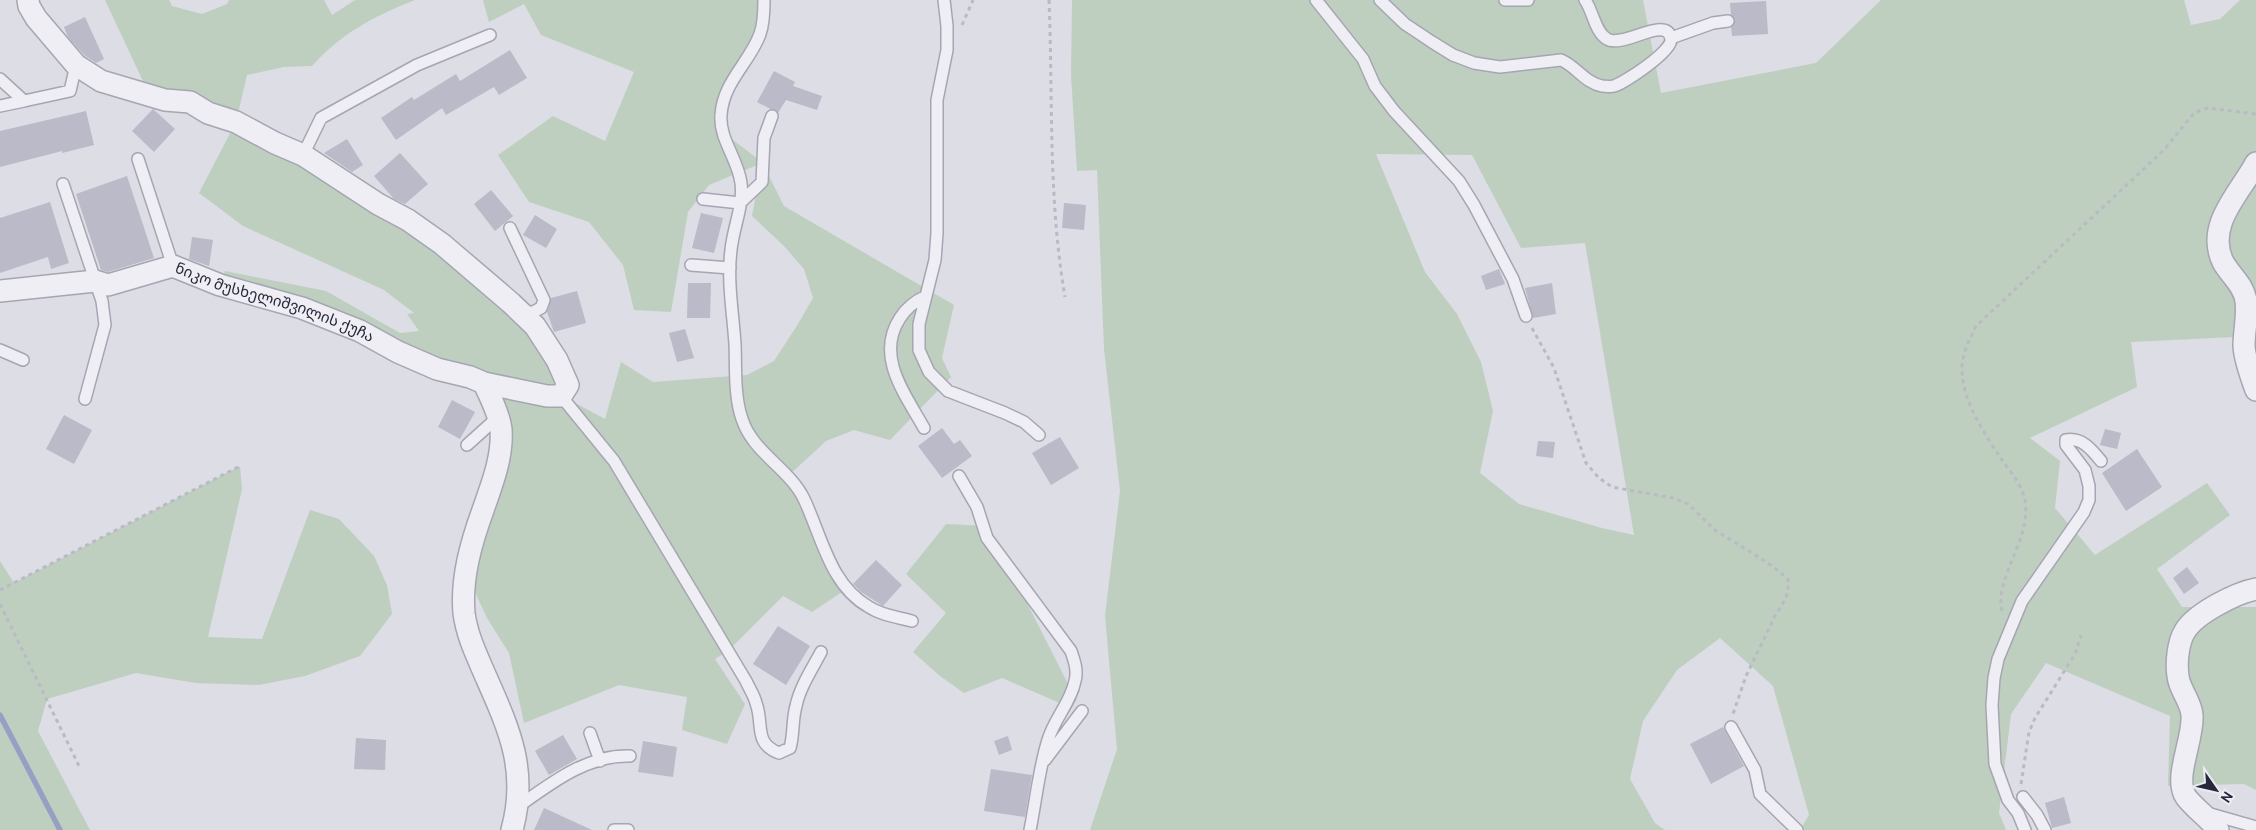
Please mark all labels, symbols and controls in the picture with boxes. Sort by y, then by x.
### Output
street label: ნიკო მუსხელიშვილის ქუჩა [173,259,377,346]
north arrow [2191,765,2241,815]
text: N [2217,788,2237,806]

